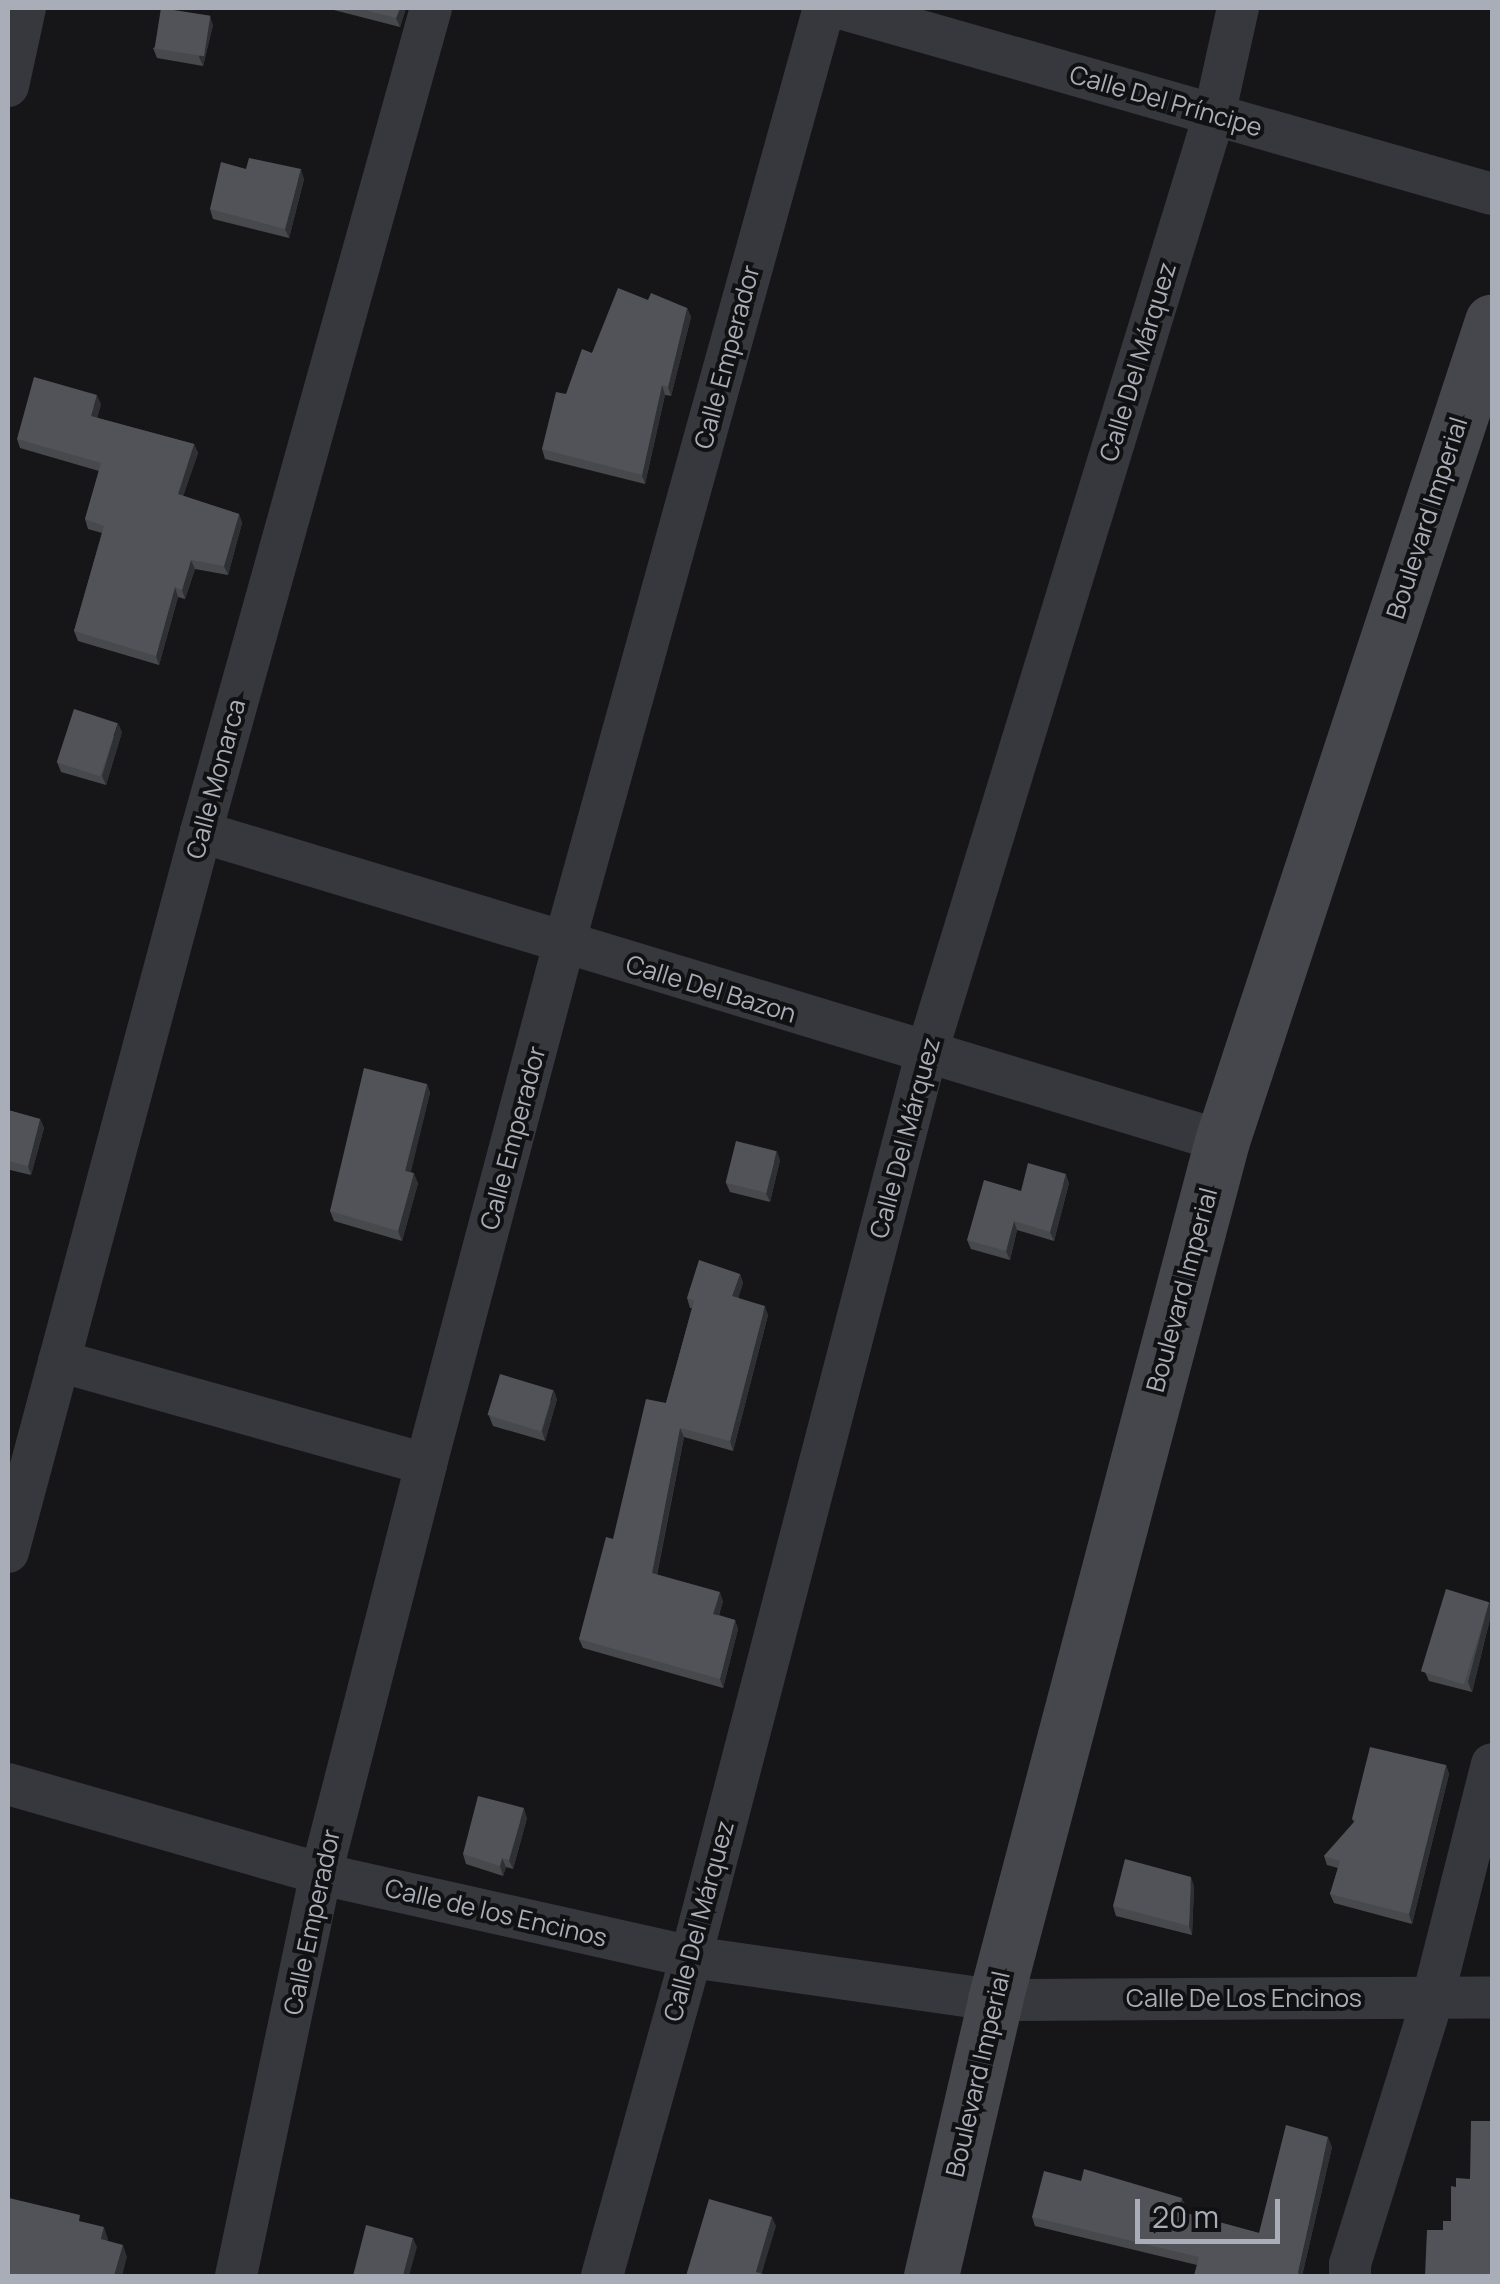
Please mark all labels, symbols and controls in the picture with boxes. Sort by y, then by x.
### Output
street label: Calle Del Príncipe [1066,59,1266,143]
street label: Calle Del Márquez [1093,259,1183,465]
street label: Calle Emperador [688,262,766,452]
street label: Boulevard Imperial [1380,413,1474,623]
street label: Calle Monarca [180,696,252,862]
street label: Calle Del Bazon [622,949,800,1029]
street label: Calle Del Márquez [864,1034,946,1242]
street label: Calle Emperador [474,1043,552,1233]
street label: Boulevard Imperial [1140,1185,1224,1395]
street label: Calle Del Márquez [658,1817,740,2025]
street label: Calle Emperador [278,1826,346,2018]
street label: Calle de los Encinos [382,1873,610,1953]
street label: Boulevard Imperial [940,1968,1016,2180]
street label: Calle De Los Encinos [1126,1983,1362,2013]
scale bar [1140,2179,1285,2241]
text: 20 m [1152,2196,1219,2237]

